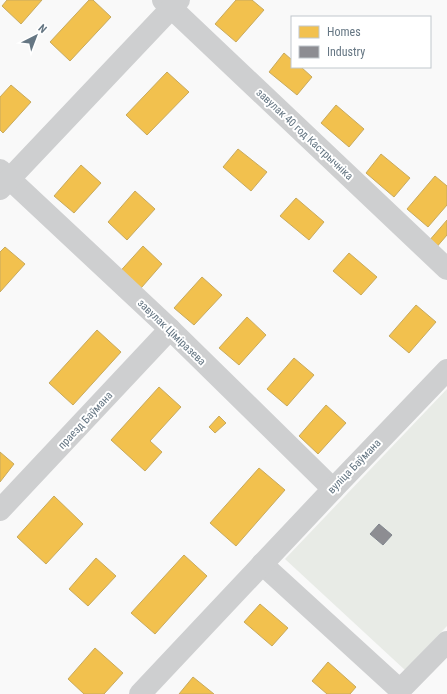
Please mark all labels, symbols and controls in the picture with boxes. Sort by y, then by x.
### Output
north arrow [16,16,56,56]
legend [291,16,431,68]
text: N [35,22,49,36]
text: Homes [327,25,361,39]
text: Industry [327,45,365,59]
street label: завулак 40 год Кастрычніка [254,86,356,183]
street label: завулак Ціміразева [135,297,208,368]
street label: праезд Баўмана [55,389,115,452]
street label: вуліца Баўмана [325,436,384,496]

